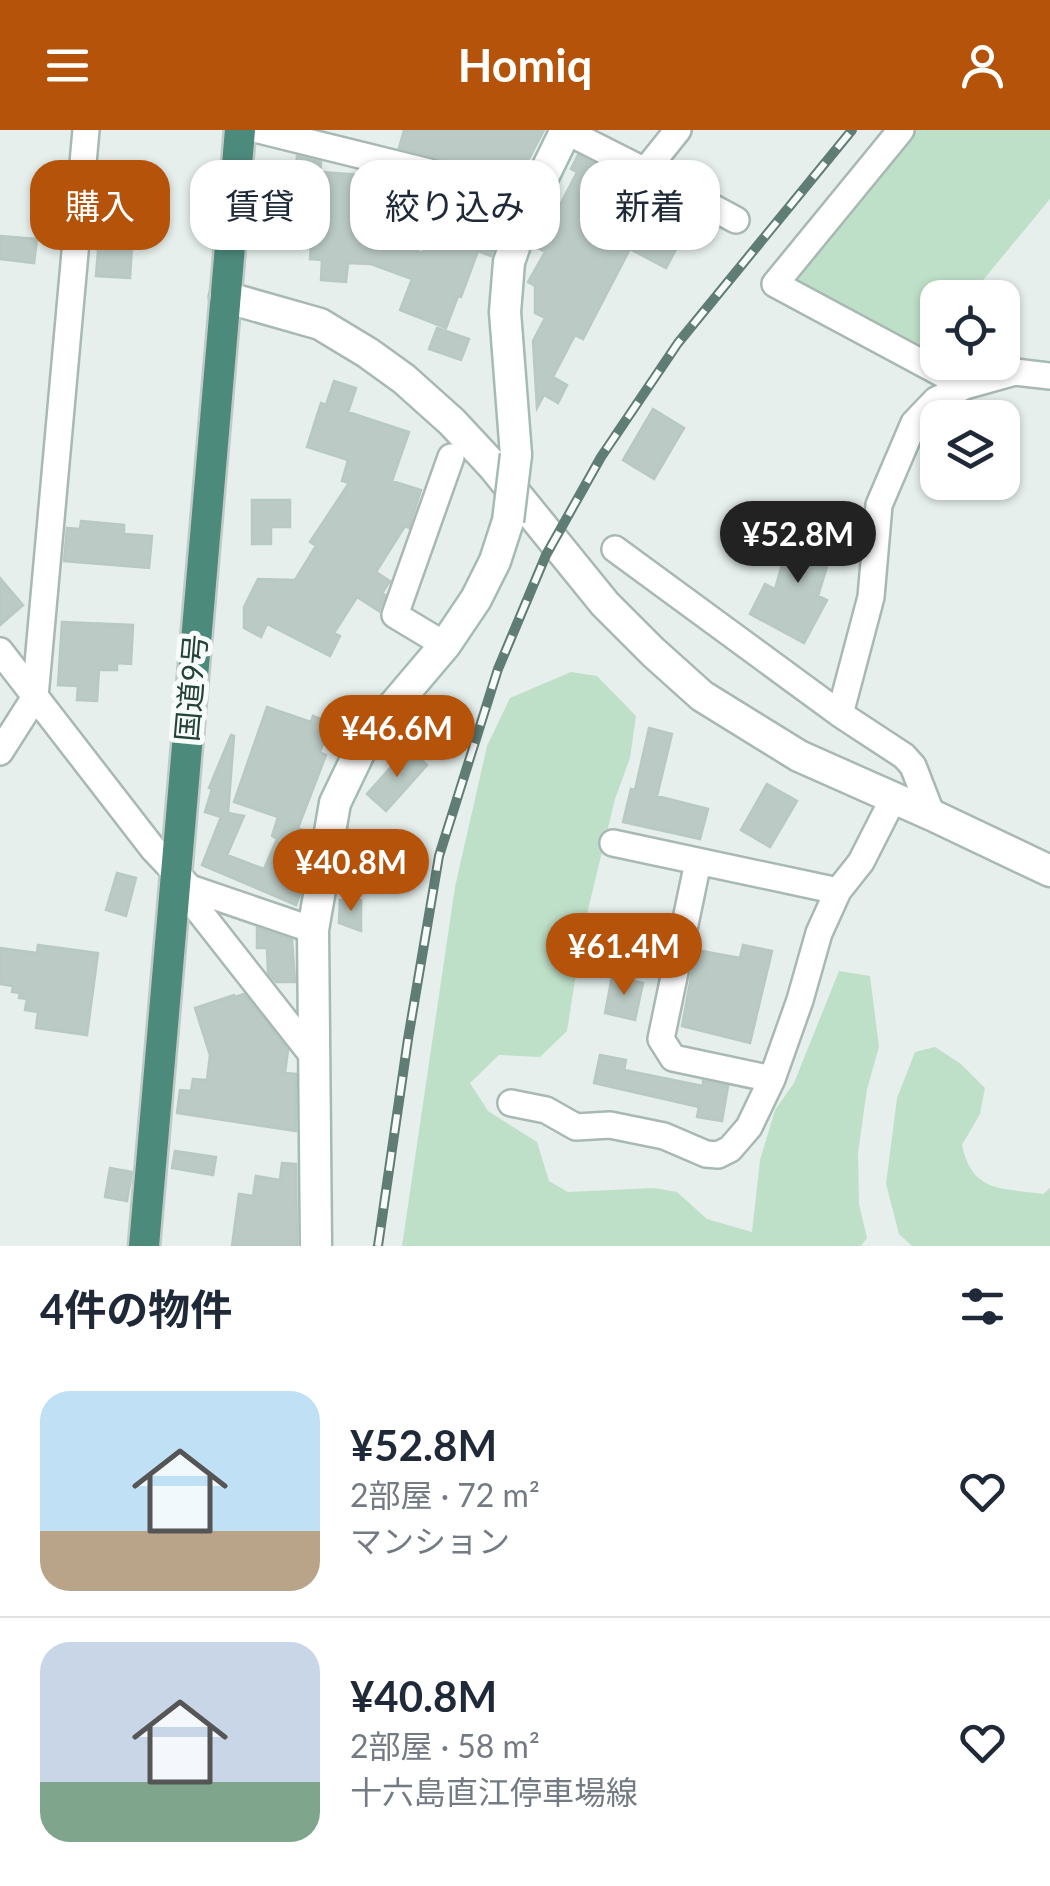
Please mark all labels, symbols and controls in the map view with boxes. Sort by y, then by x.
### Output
icon: menu [40,38,95,93]
text: Homiq [458,38,592,92]
icon: person [955,38,1010,93]
chip: 購入 [30,160,170,250]
chip: 賃貸 [190,160,330,250]
chip: 絞り込み [350,160,560,250]
chip: 新着 [580,160,720,250]
map controls [920,280,1020,500]
button: locate [920,280,1020,380]
button: layers [920,400,1020,500]
pin: ¥52.8M [717,501,879,586]
text: ¥52.8M [742,514,854,553]
street label: 国道9号 [167,633,213,743]
pin: ¥46.6M [316,695,478,780]
text: ¥46.6M [341,708,453,747]
pin: ¥40.8M [270,829,432,914]
text: ¥40.8M [295,842,407,881]
pin: ¥61.4M [543,913,705,998]
text: ¥61.4M [568,926,680,965]
icon: filters [955,1279,1010,1334]
text: 4件の物件 [40,1284,232,1334]
text: ¥52.8M [350,1420,497,1470]
icon: home [120,1431,240,1551]
icon: heart [955,1464,1010,1519]
text: 2部屋 · 72 m² [350,1475,540,1514]
text: マンション [350,1521,510,1560]
text: ¥40.8M [350,1671,497,1721]
icon: home [120,1682,240,1802]
icon: heart [955,1715,1010,1770]
text: 2部屋 · 58 m² [350,1726,540,1765]
text: 十六島直江停車場線 [350,1772,638,1811]

